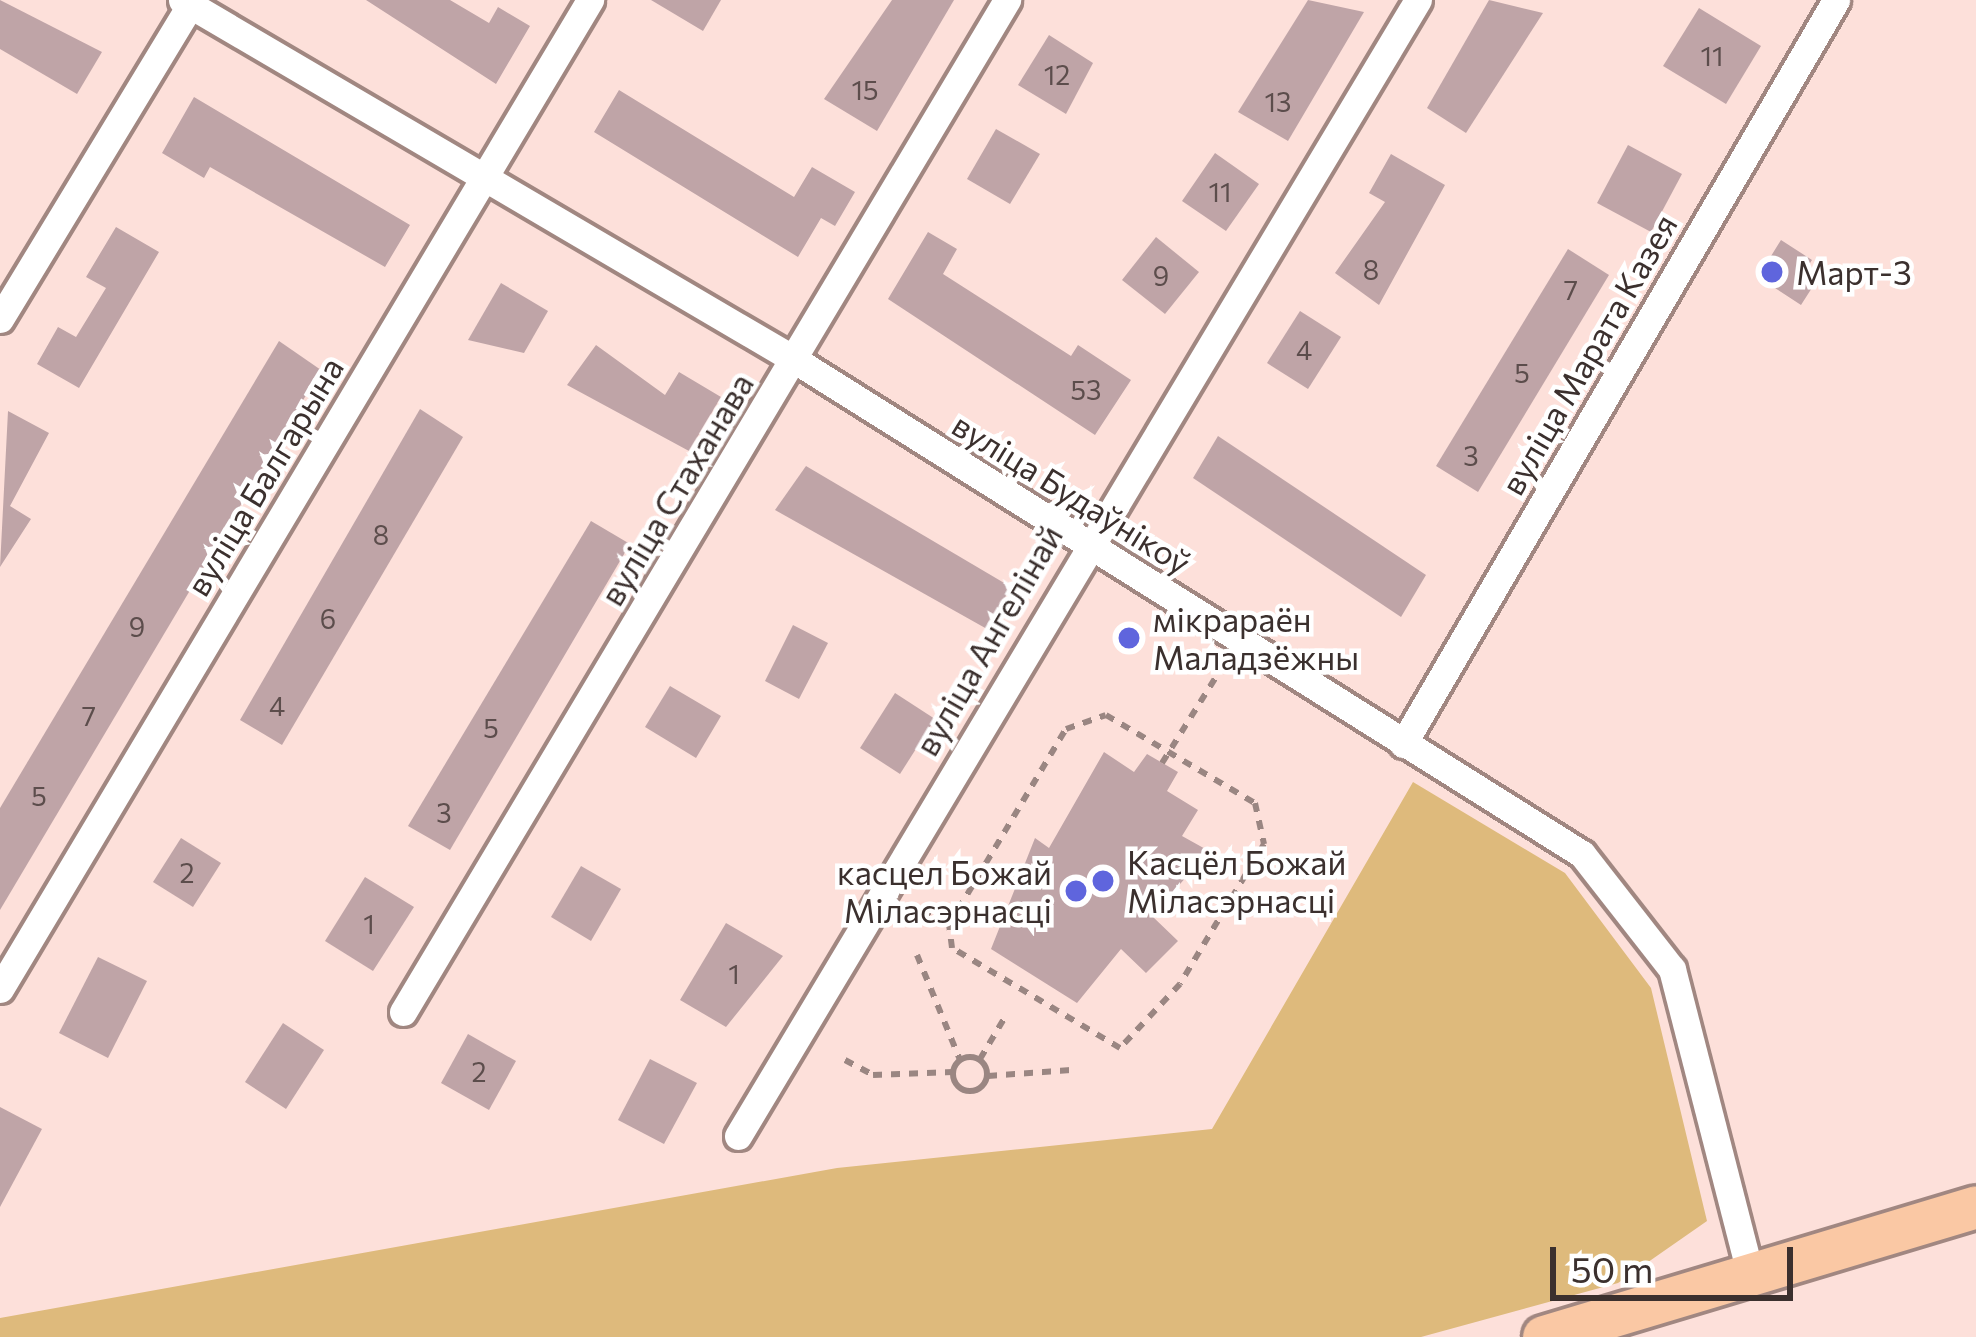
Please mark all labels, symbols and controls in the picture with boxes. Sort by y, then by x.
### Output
house number: 11 [1700,40,1724,72]
house number: 12 [1044,59,1070,91]
house number: 15 [851,74,879,106]
house number: 13 [1265,86,1291,118]
house number: 11 [1208,176,1232,208]
street label: вуліца Марата Казея [1492,207,1684,501]
place label: Март-3 [1796,252,1912,292]
house number: 8 [1363,254,1379,286]
marker: Март-3 [1759,259,1785,285]
house number: 9 [1153,260,1169,292]
house number: 7 [1564,274,1578,306]
house number: 4 [1296,334,1312,366]
street label: вуліца Балгарына [177,350,351,602]
house number: 5 [1514,357,1530,389]
street label: вуліца Стаханава [591,366,761,612]
house number: 53 [1071,374,1101,406]
street label: вуліца Будаўнікоў [946,404,1198,582]
house number: 3 [1463,440,1479,472]
street label: вуліца Ангелінай [906,518,1070,762]
house number: 8 [373,519,389,551]
place label: мікрараён Маладзёжны [1153,599,1359,677]
house number: 6 [320,603,336,635]
house number: 9 [129,611,145,643]
marker: мікрараён Маладзёжны [1116,625,1142,651]
house number: 4 [269,690,285,722]
house number: 7 [82,700,96,732]
house number: 5 [483,712,499,744]
house number: 5 [31,780,47,812]
house number: 3 [436,797,452,829]
place label: Касцёл Божай Міласэрнасці [1127,842,1346,920]
place label: касцел Божай Міласэрнасці [837,852,1052,930]
house number: 2 [180,857,194,889]
marker: Касцёл Божай Міласэрнасці [1090,868,1116,894]
marker: касцел Божай Міласэрнасці [1063,878,1089,904]
house number: 1 [363,908,375,940]
house number: 1 [728,958,740,990]
house number: 2 [472,1056,486,1088]
scale bar [1556,1223,1799,1297]
text: 50 m [1571,1246,1653,1290]

